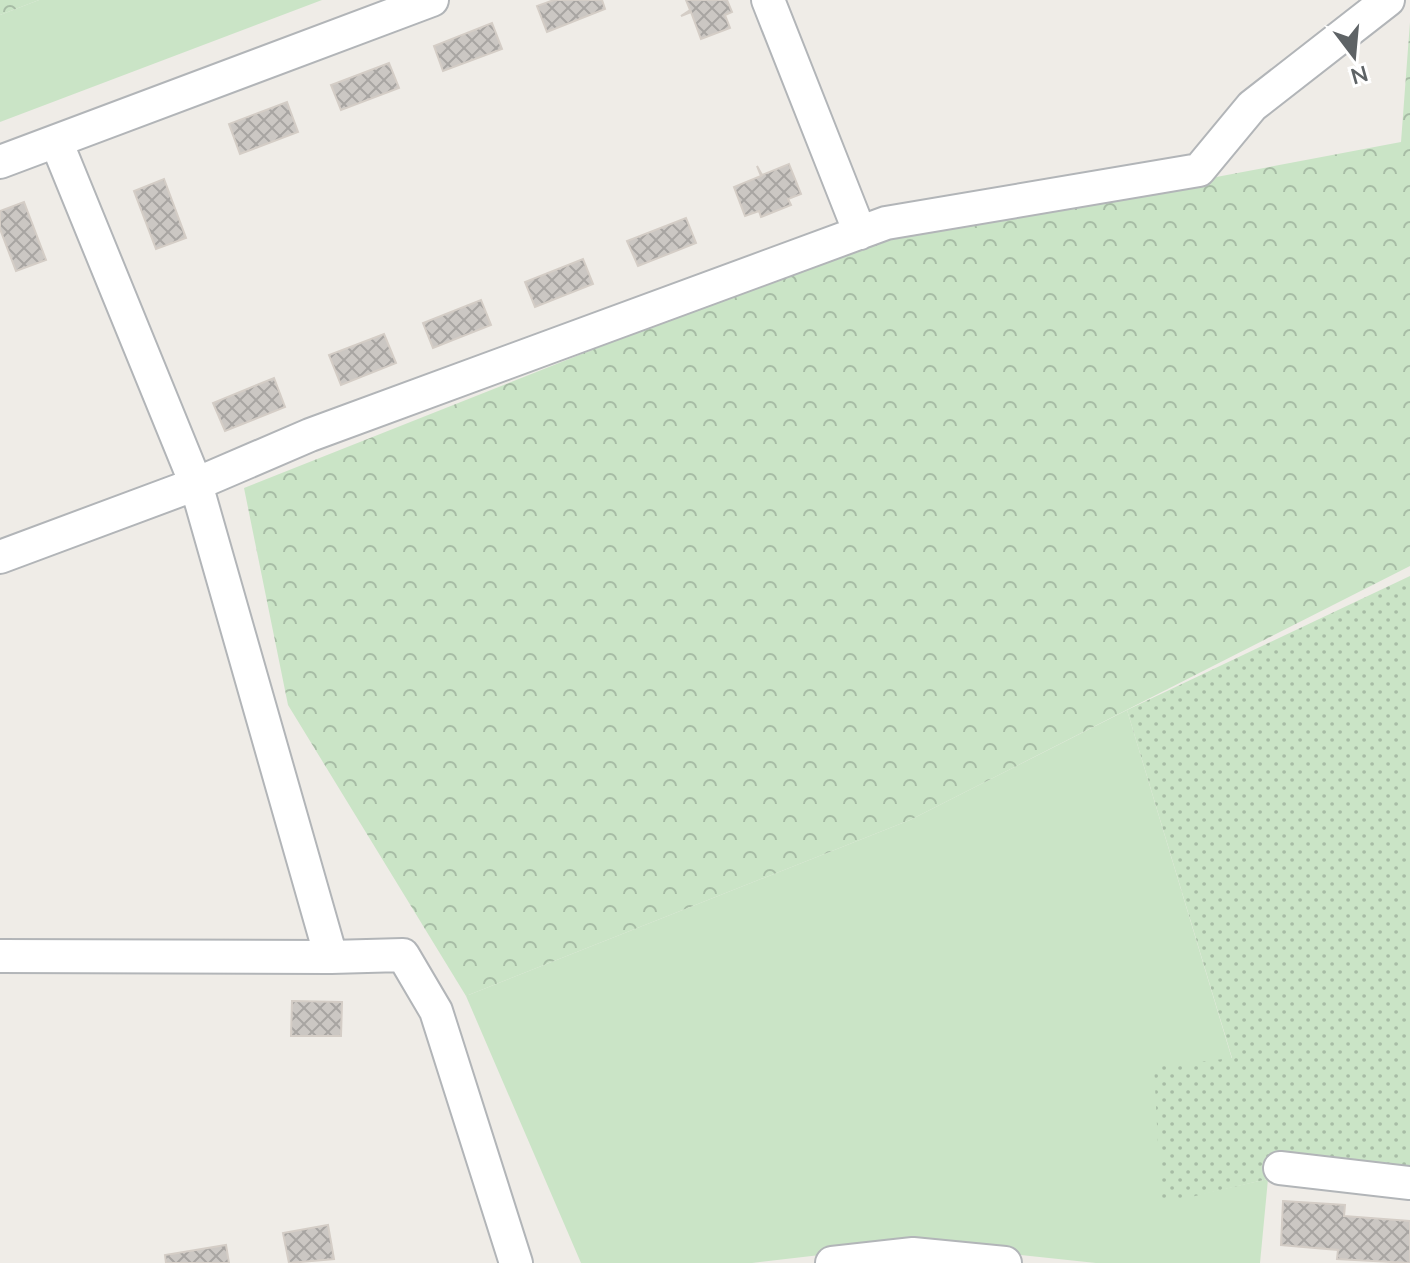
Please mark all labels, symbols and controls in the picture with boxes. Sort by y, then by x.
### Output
north arrow [1314,16,1394,96]
text: N [1348,59,1371,91]

